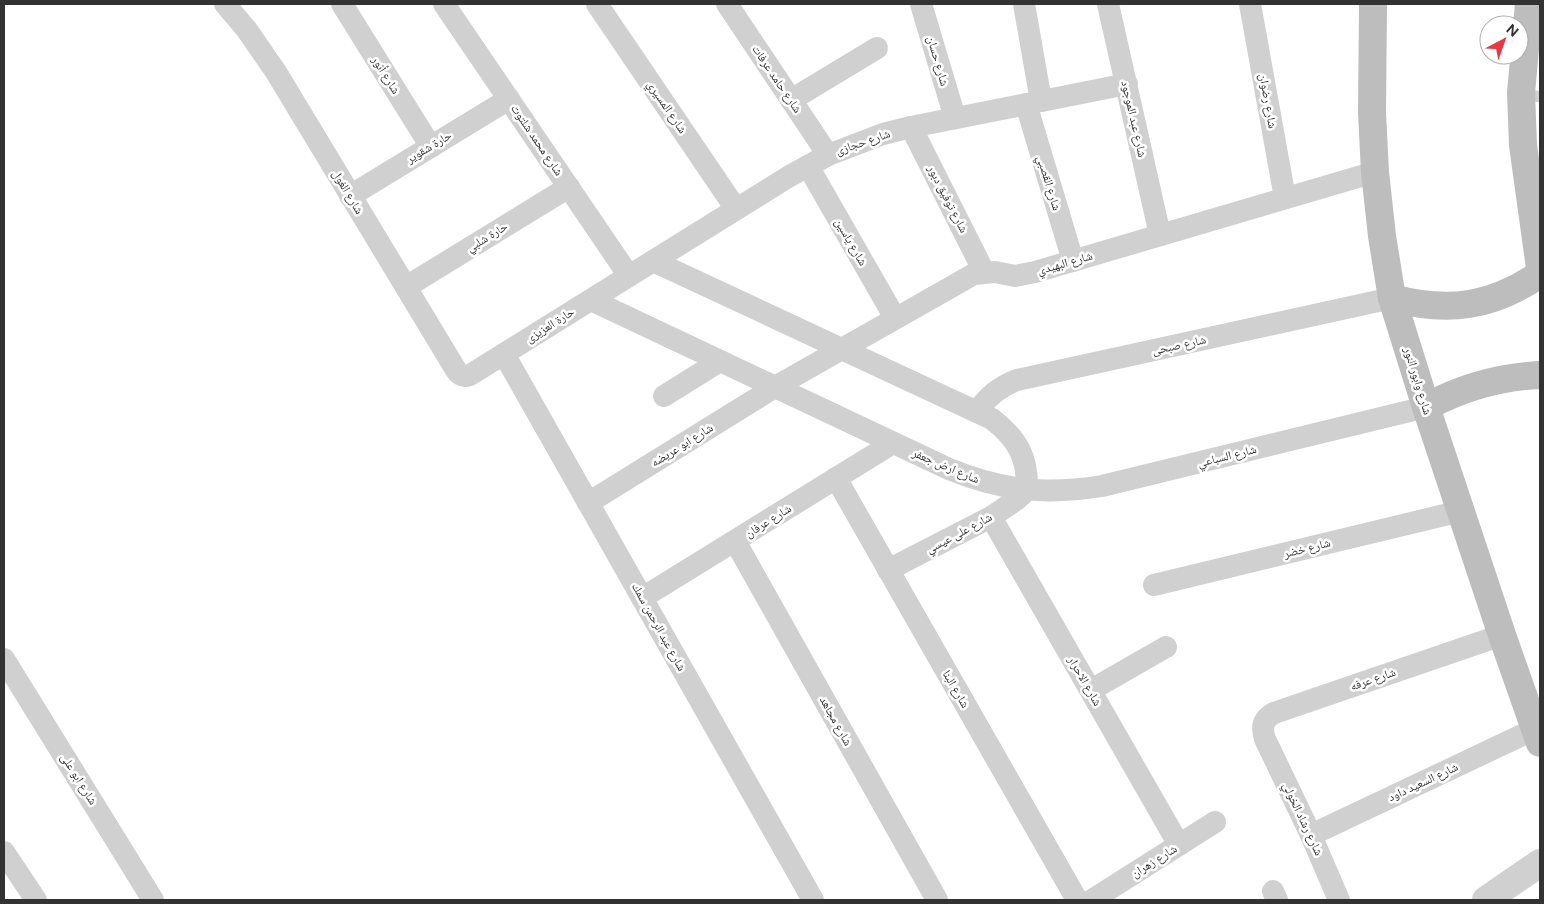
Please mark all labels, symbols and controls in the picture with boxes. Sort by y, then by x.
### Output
north arrow [1479,15,1529,65]
text: N [1503,21,1522,41]
street label: شارع حسان [923,34,952,88]
street label: شارع حامد عرفات [748,42,805,116]
street label: شارع أنور [368,53,403,97]
street label: شارع رضوان [1255,73,1280,130]
street label: شارع المسيري [642,78,690,138]
street label: شارع عبد الموجود [1117,79,1150,159]
street label: شارع محمد شلتوت [507,102,566,179]
street label: شارع حجازى [834,126,892,159]
street label: حارة شقوير [403,128,455,167]
street label: شارع القصبي [1031,154,1064,213]
street label: شارع توفيق دبور [924,162,971,236]
street label: شارع الغول [329,167,367,217]
street label: شارع ياسين [831,216,870,269]
street label: حارة شلبي [464,219,512,257]
street label: شارع البهيدي [1036,248,1095,280]
street label: حارة العزيزى [523,304,577,346]
street label: شارع صبحى [1151,332,1208,359]
street label: شارع وابور النور [1400,345,1435,417]
street label: شارع ابو عريضه [648,420,716,470]
street label: شارع السباعي [1196,442,1259,473]
street label: شارع ارض جعفر [909,445,982,487]
street label: شارع عرفان [742,501,794,542]
street label: شارع على عيسي [924,510,996,559]
street label: شارع خضر [1281,535,1332,562]
street label: شارع عبد الرحمن سمك [628,581,689,674]
street label: شارع الاحرار [1064,653,1105,709]
street label: شارع عرفه [1348,665,1398,694]
street label: شارع البنا [939,668,972,711]
street label: شارع مجاهد [816,694,855,749]
street label: شارع ابو على [57,751,100,808]
street label: شارع السعيد داود [1386,760,1461,805]
street label: شارع رشاد الخولي [1277,780,1326,859]
street label: شارع زهران [1129,841,1180,881]

